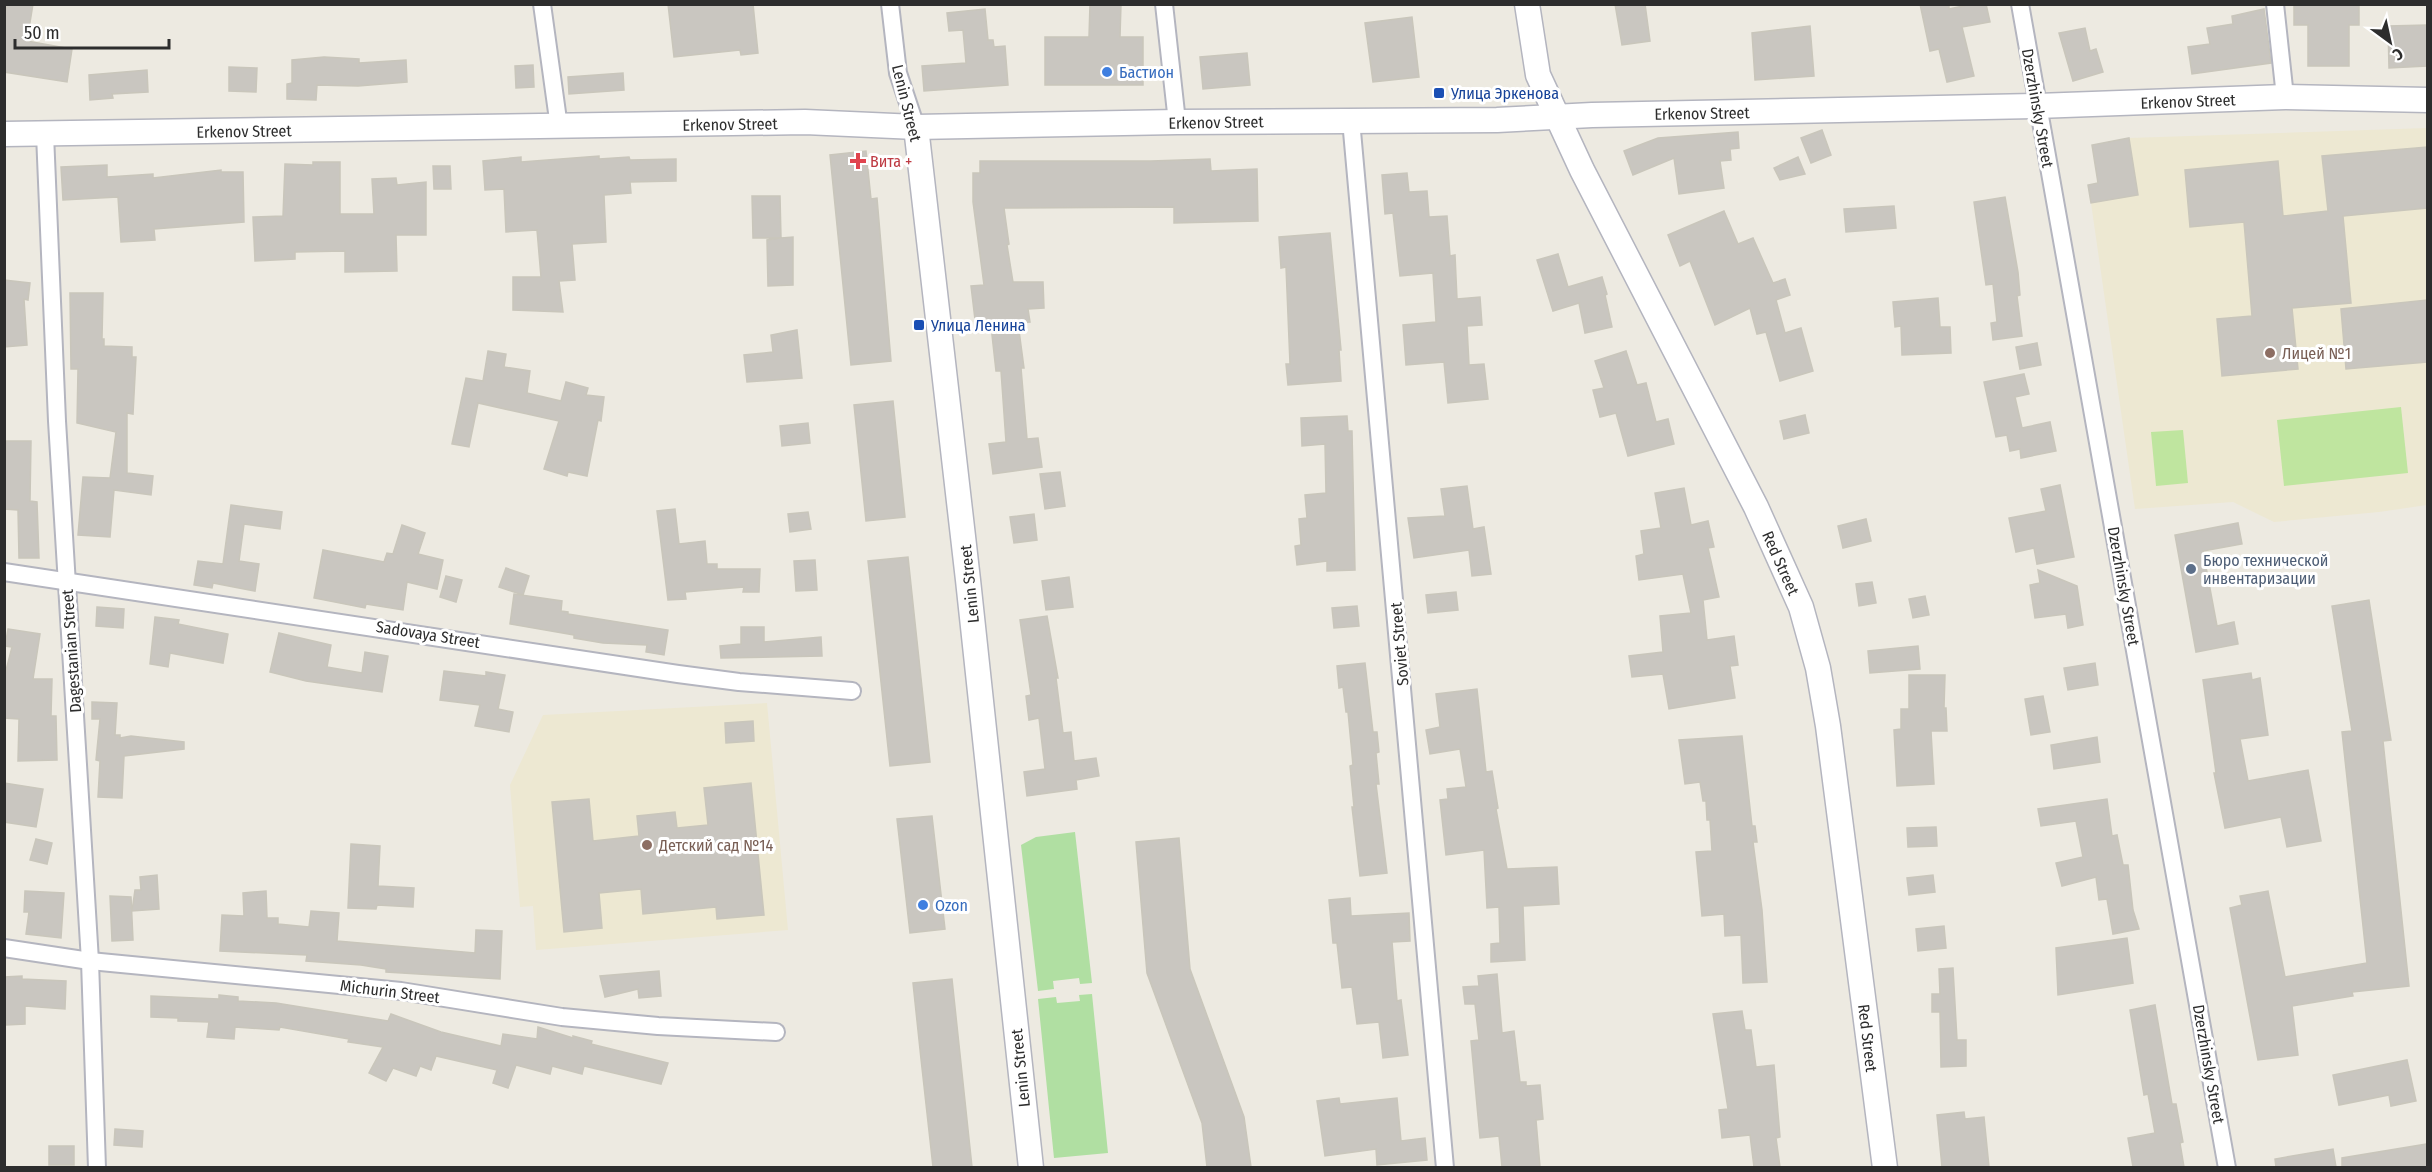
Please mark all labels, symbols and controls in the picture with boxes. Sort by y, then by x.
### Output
scale bar [15,12,170,50]
north arrow [2360,12,2420,72]
text: 50 m [24,22,60,44]
text: С [2389,44,2407,65]
street label: Dzerzhinsky Street [2018,47,2057,170]
street label: Lenin Street [888,63,925,144]
place label: Бастион [1119,63,1174,82]
marker: Бастион [1100,65,1114,79]
place label: Улица Эркенова [1450,84,1559,103]
marker: Улица Эркенова [1432,86,1446,100]
street label: Erkenov Street [2140,90,2237,113]
street label: Erkenov Street [1654,103,1751,124]
street label: Erkenov Street [1168,112,1265,133]
street label: Erkenov Street [682,114,779,135]
street label: Erkenov Street [196,121,293,142]
place label: Вита + [870,152,912,171]
marker: Вита + [851,154,865,168]
place label: Улица Ленина [930,316,1026,335]
marker: Улица Ленина [912,318,926,332]
place label: Лицей №1 [2282,344,2351,363]
marker: Лицей №1 [2263,346,2277,360]
street label: Dzerzhinsky Street [2104,525,2143,648]
street label: Red Street [1758,528,1803,599]
street label: Lenin Street [956,543,983,624]
place label: Бюро технической инвентаризации [2203,551,2328,588]
marker: Бюро технической инвентаризации [2184,562,2198,576]
street label: Dagestanian Street [58,588,85,713]
street label: Soviet Street [1386,601,1413,686]
street label: Sadovaya Street [375,617,482,652]
place label: Детский сад №14 [658,836,774,855]
marker: Детский сад №14 [640,838,654,852]
place label: Ozon [935,896,968,915]
marker: Ozon [916,898,930,912]
street label: Michurin Street [339,976,442,1007]
street label: Red Street [1854,1003,1881,1074]
street label: Dzerzhinsky Street [2189,1003,2228,1126]
street label: Lenin Street [1007,1027,1034,1108]

